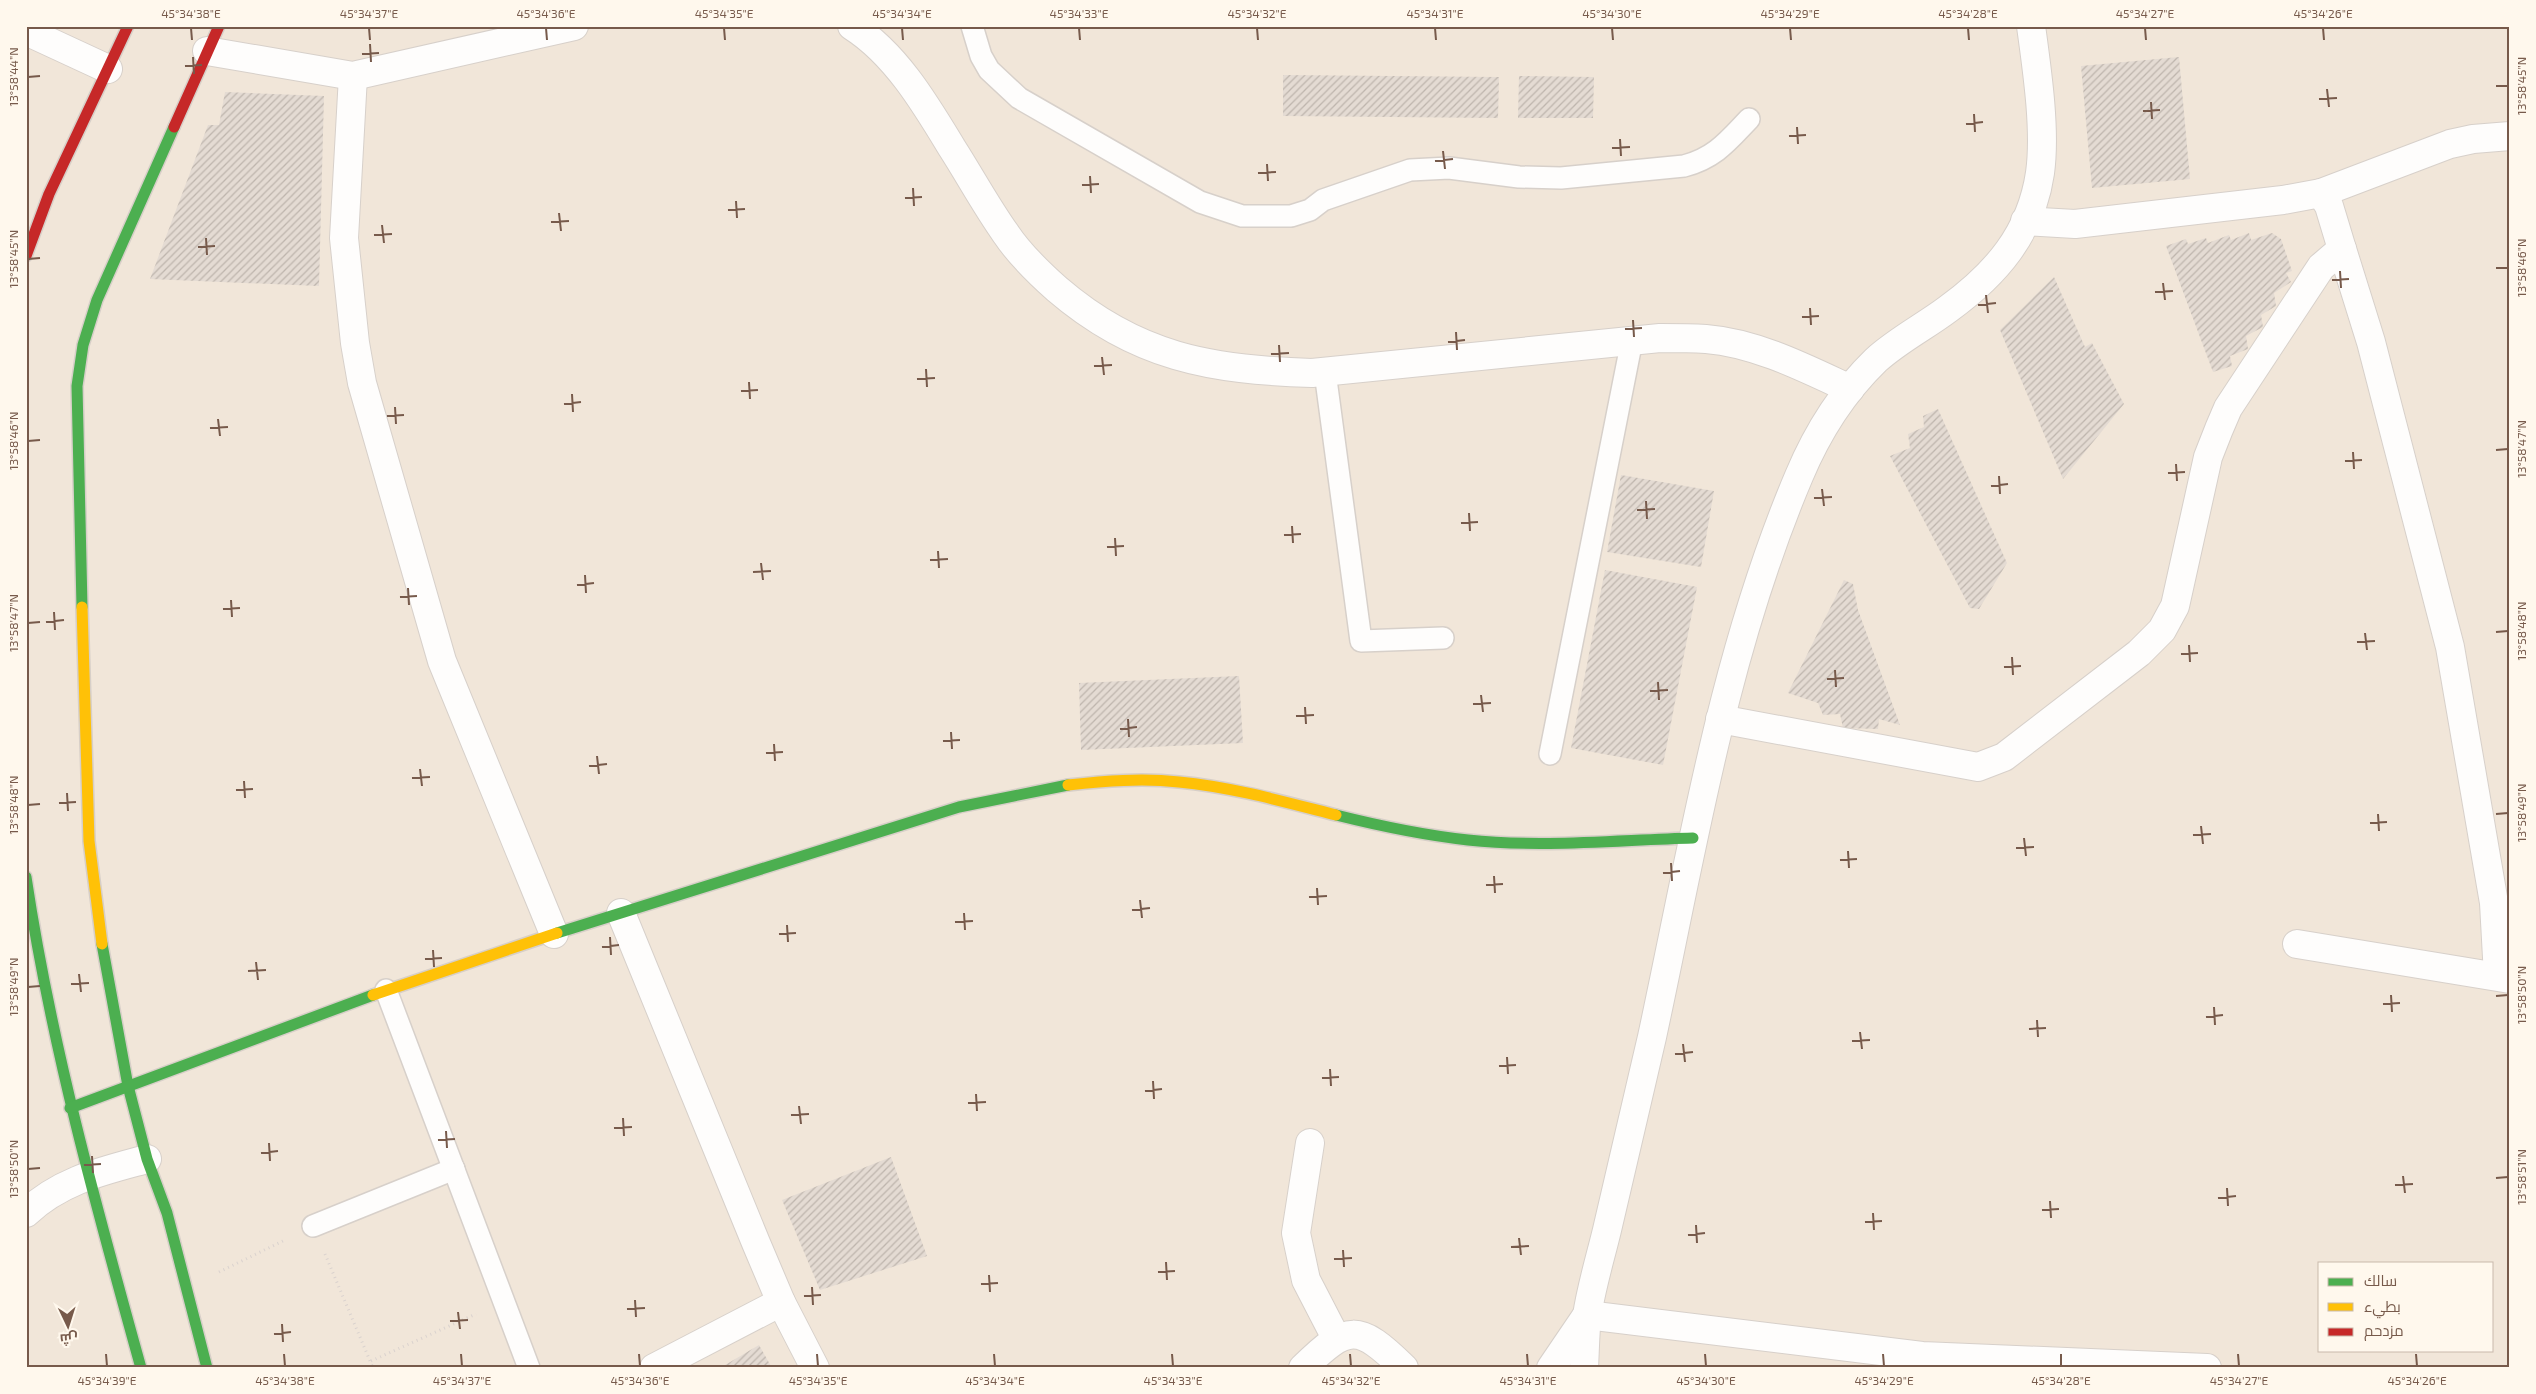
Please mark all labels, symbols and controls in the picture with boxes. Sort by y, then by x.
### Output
text: 45°34'38"E [161,6,221,20]
text: 45°34'37"E [340,6,399,20]
text: 45°34'36"E [516,6,576,20]
text: 45°34'35"E [695,6,754,20]
text: 45°34'34"E [872,6,932,20]
text: 45°34'33"E [1050,6,1109,20]
text: 45°34'32"E [1227,6,1287,20]
text: 45°34'31"E [1406,6,1464,20]
text: 45°34'30"E [1582,6,1642,20]
text: 45°34'29"E [1760,6,1820,20]
text: 45°34'28"E [1938,6,1998,20]
text: 45°34'27"E [2116,6,2175,20]
text: 45°34'26"E [2293,6,2353,20]
text: 13°58'44"N [6,47,20,107]
text: 13°58'45"N [2514,57,2528,115]
text: 13°58'45"N [6,230,20,288]
text: 13°58'46"N [2514,239,2528,297]
text: 13°58'46"N [6,412,20,470]
text: 13°58'47"N [2514,420,2528,478]
text: 13°58'47"N [6,594,20,652]
text: 13°58'48"N [2514,601,2528,661]
text: 13°58'48"N [6,775,20,835]
text: 13°58'49"N [2514,784,2528,842]
text: 13°58'49"N [6,958,20,1016]
text: 13°58'50"N [2514,966,2528,1024]
text: 13°58'50"N [6,1140,20,1198]
text: 13°58'51"N [2514,1149,2528,1205]
legend [2318,1262,2494,1352]
text: سالك [2364,1271,2397,1289]
text: بطيء [2364,1297,2401,1319]
north arrow [42,1302,92,1352]
text: مزدحم [2364,1321,2404,1341]
text: ش [59,1329,78,1349]
text: 45°34'39"E [77,1373,137,1387]
text: 45°34'38"E [255,1373,315,1387]
text: 45°34'37"E [433,1373,492,1387]
text: 45°34'36"E [610,1373,670,1387]
text: 45°34'35"E [789,1373,848,1387]
text: 45°34'34"E [965,1373,1025,1387]
text: 45°34'33"E [1144,1373,1203,1387]
text: 45°34'32"E [1321,1373,1381,1387]
text: 45°34'31"E [1499,1373,1557,1387]
text: 45°34'30"E [1676,1373,1736,1387]
text: 45°34'29"E [1854,1373,1914,1387]
text: 45°34'28"E [2031,1373,2091,1387]
text: 45°34'27"E [2210,1373,2269,1387]
text: 45°34'26"E [2387,1373,2447,1387]

